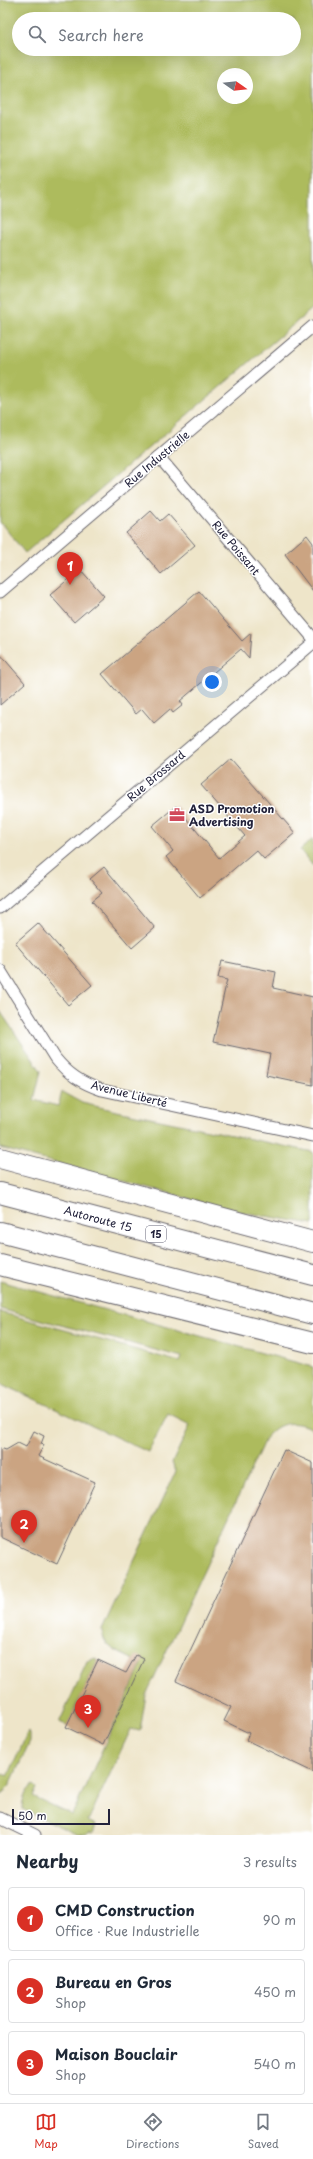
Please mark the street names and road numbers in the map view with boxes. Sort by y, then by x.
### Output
street label: Rue Industrielle [120,426,193,491]
street label: Rue Poissant [208,517,265,579]
street label: Rue Brossard [123,746,189,805]
street label: Avenue Liberté [89,1076,169,1111]
street label: Autoroute 15 [62,1201,134,1236]
road number: 15 [146,1226,166,1242]

